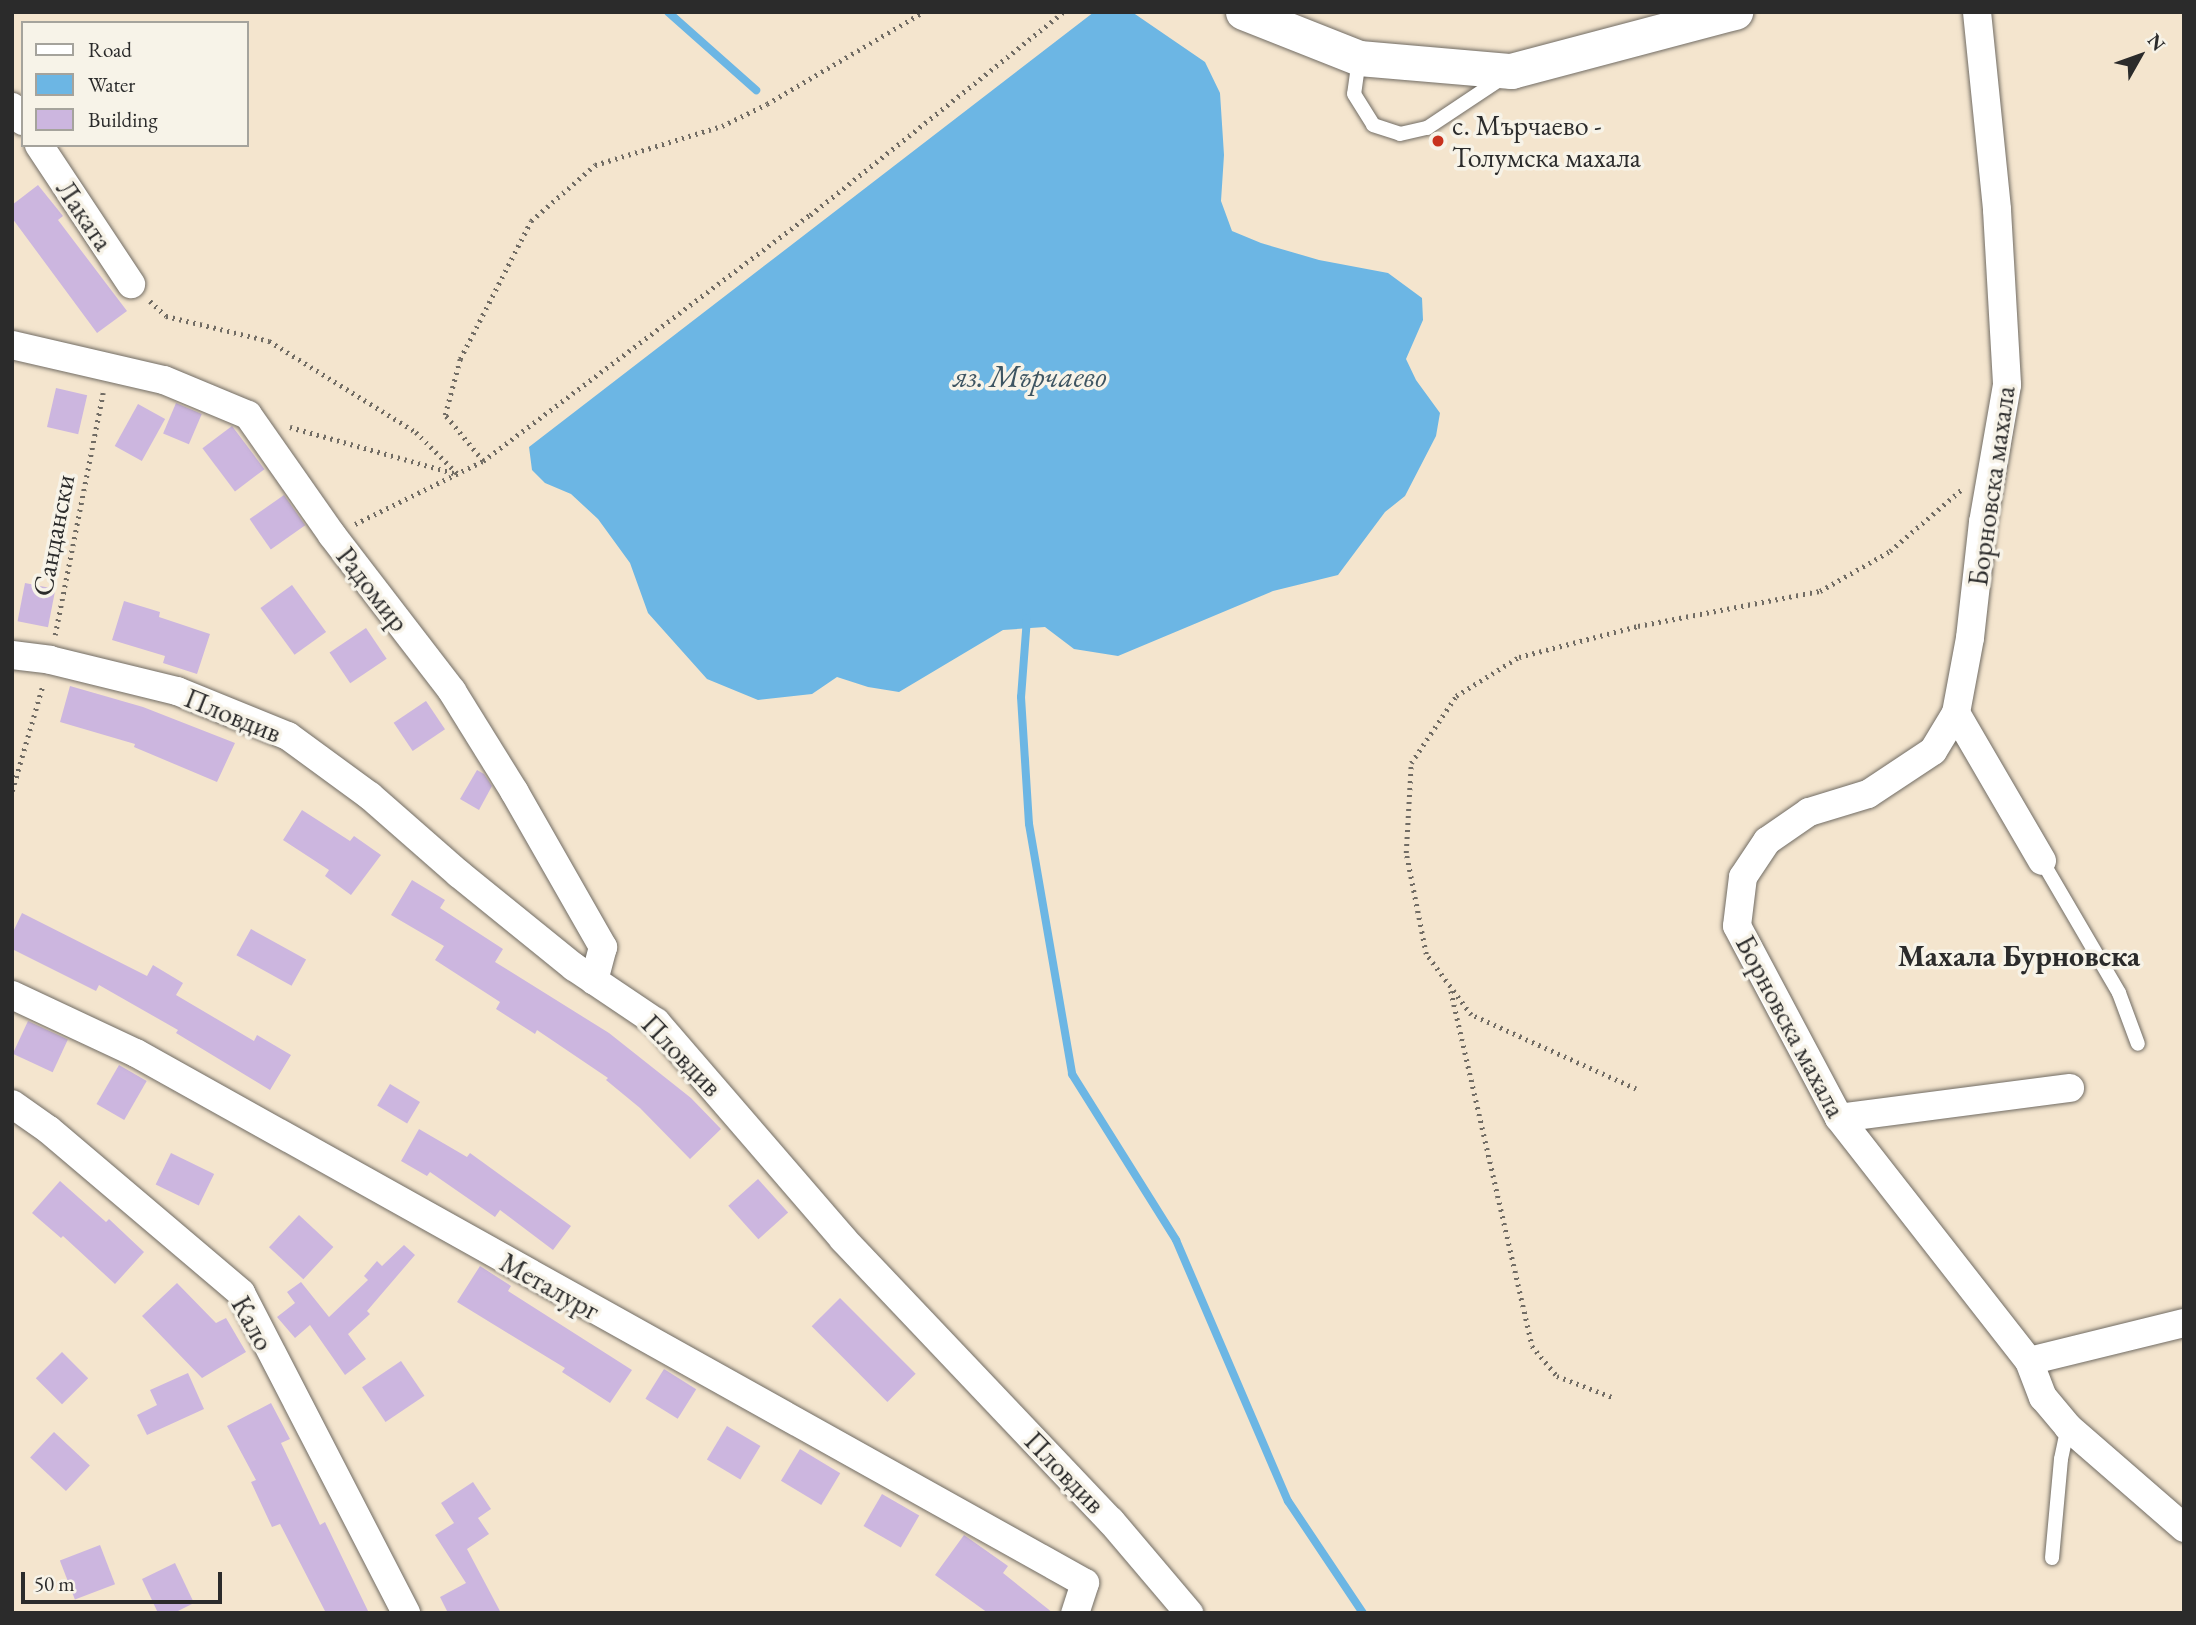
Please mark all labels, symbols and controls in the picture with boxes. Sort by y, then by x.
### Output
legend [21,21,248,147]
north arrow [2105,21,2175,91]
text: N [2142,28,2171,56]
text: Road [88,36,132,63]
text: Water [88,71,135,98]
text: Building [88,106,158,133]
place label: с. Мърчаево - Толумска махала [1452,108,1641,174]
marker: с. Мърчаево - Толумска махала [1430,133,1446,149]
street label: Лаката [49,173,121,257]
water label: яз. Мърчаево [953,359,1107,395]
street label: Борновска махала [1960,384,2022,588]
street label: Сандански [25,471,81,599]
street label: Радомир [329,540,417,638]
street label: Пловдив [180,680,286,750]
street label: Борновска махала [1729,929,1853,1123]
district label: Махала Бурновска [1898,938,2140,974]
street label: Пловдив [635,1007,729,1103]
street label: Металург [494,1245,606,1327]
street label: Кало [224,1290,282,1356]
street label: Пловдив [1018,1424,1112,1520]
scale bar [24,1558,226,1602]
text: 50 m [34,1570,75,1597]

